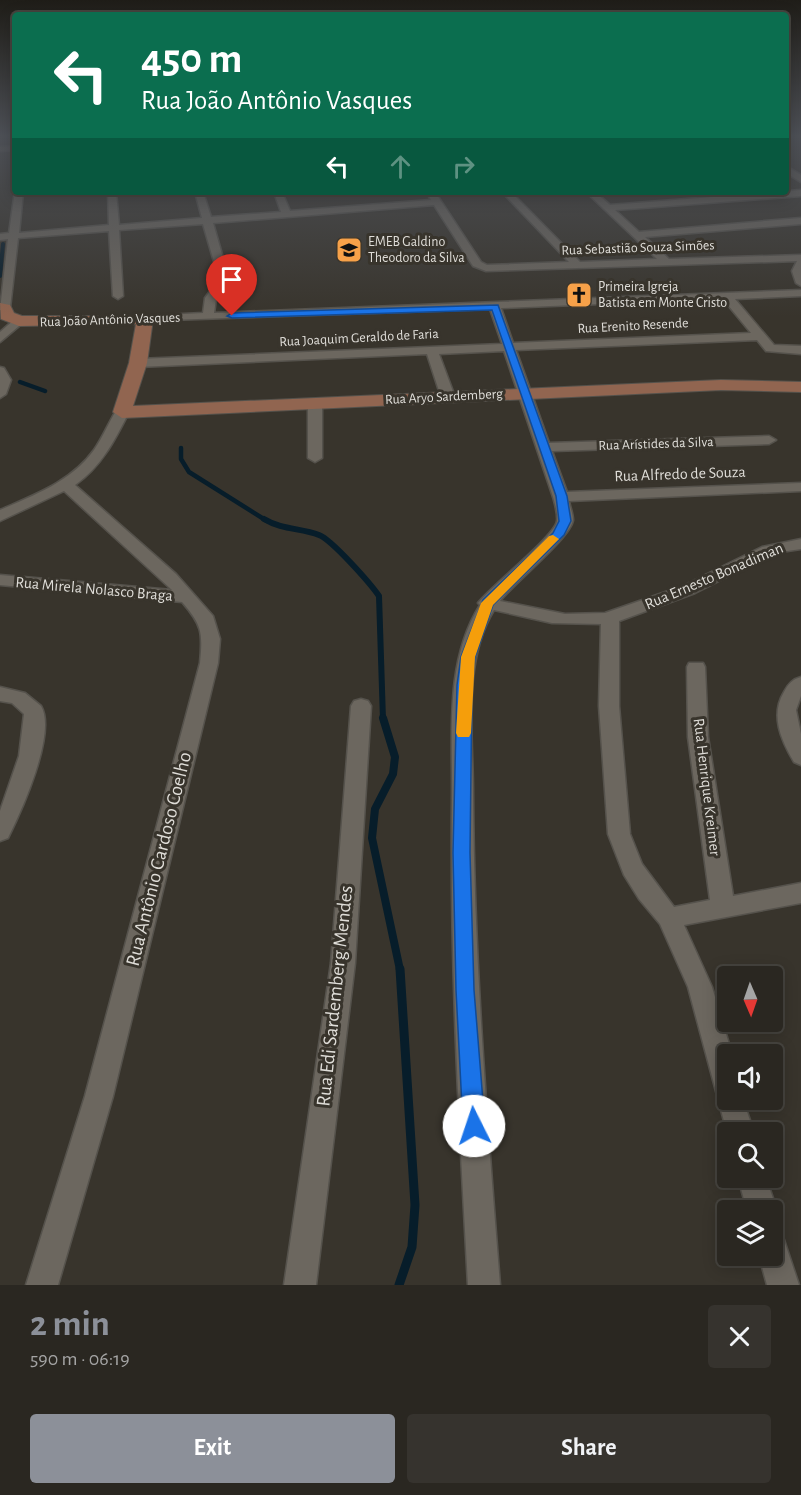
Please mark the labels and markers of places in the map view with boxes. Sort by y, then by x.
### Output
school or university icon: EMEB Galdino Theodoro da Silva [334,235,364,265]
place label: EMEB Galdino Theodoro da Silva [368,235,465,265]
pin [206,254,257,316]
church icon: Primeira Igreja Batista em Monte Cristo [564,280,594,310]
place label: Primeira Igreja Batista em Monte Cristo [598,280,727,310]

